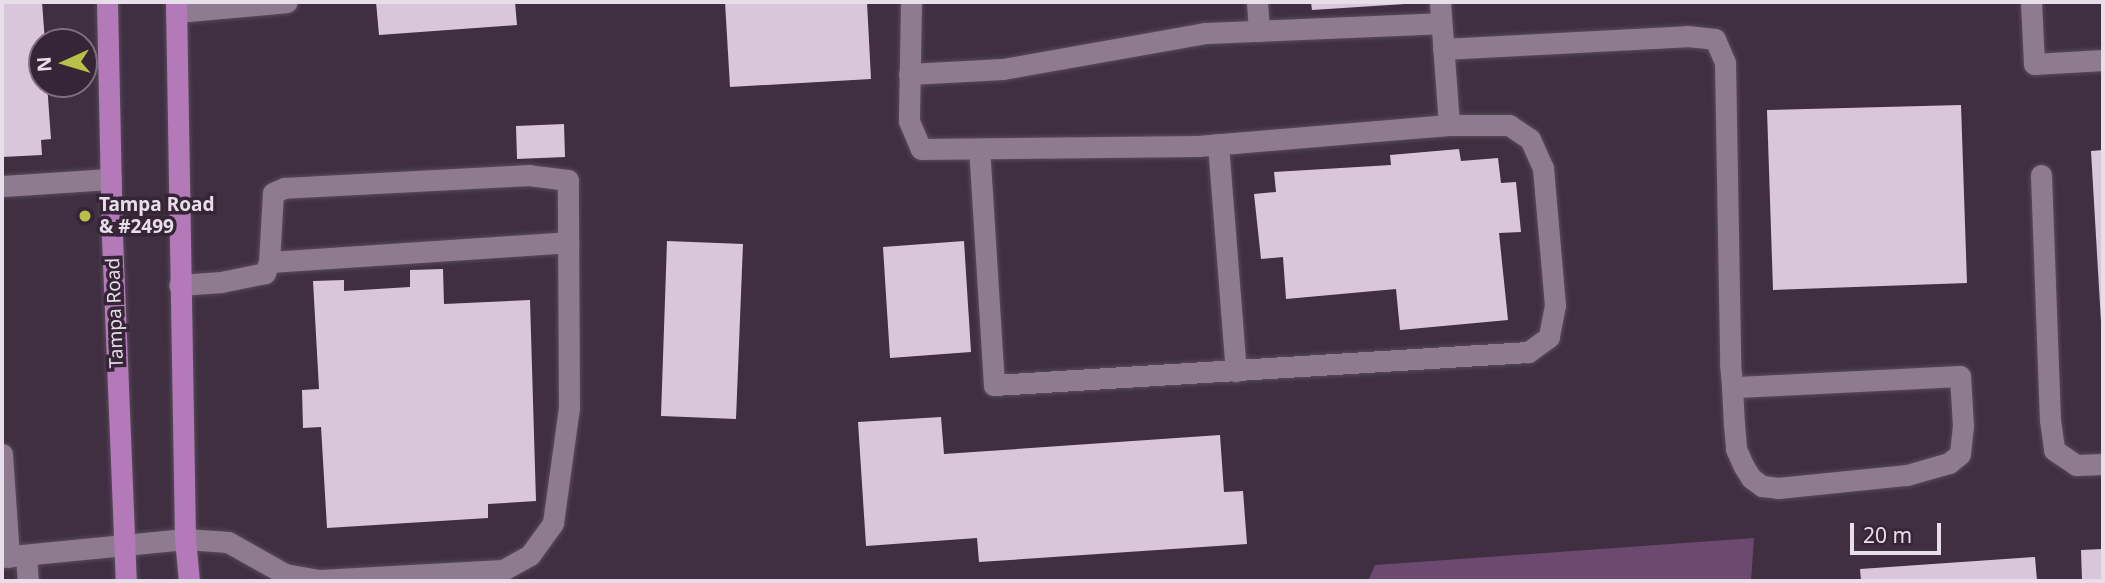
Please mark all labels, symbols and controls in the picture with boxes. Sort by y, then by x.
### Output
north arrow [28,28,98,98]
text: N [31,56,58,73]
place label: Tampa Road & #2499 [99,194,214,238]
marker: Tampa Road & #2499 [77,208,93,224]
street label: Tampa Road [102,257,128,369]
scale bar [1853,510,1944,554]
text: 20 m [1863,521,1912,549]

